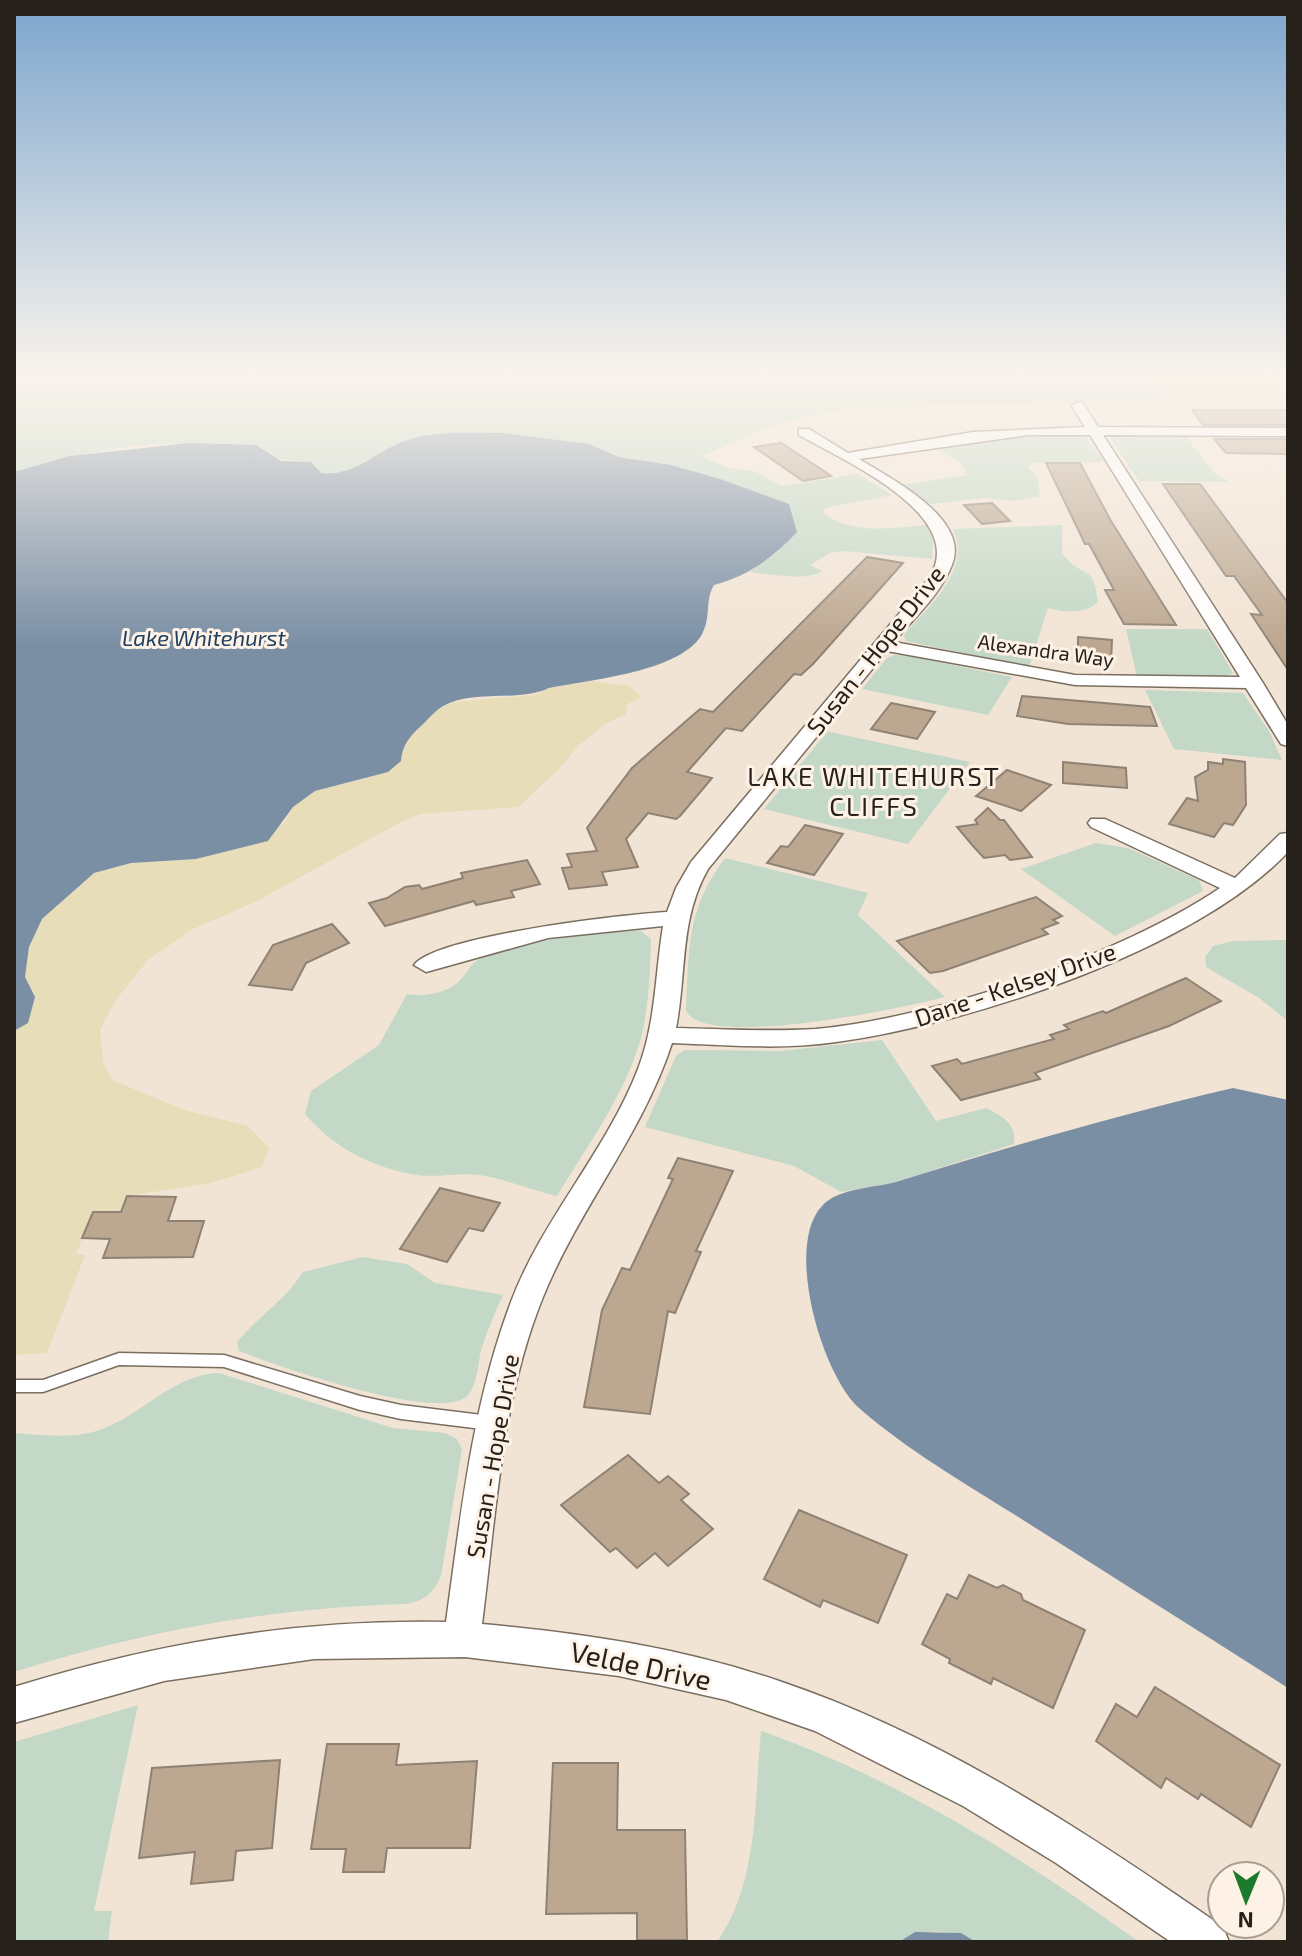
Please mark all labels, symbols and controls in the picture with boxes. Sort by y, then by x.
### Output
street label: Susan - Hope Drive [800,560,950,740]
water label: Lake Whitehurst [122,624,287,650]
street label: Alexandra Way [976,629,1116,671]
district label: LAKE WHITEHURST CLIFFS [747,760,1001,821]
street label: Dane - Kelsey Drive [911,936,1119,1032]
street label: Susan - Hope Drive [460,1352,524,1560]
street label: Velde Drive [567,1633,715,1697]
north arrow [1206,1860,1286,1940]
text: N [1237,1908,1254,1934]

